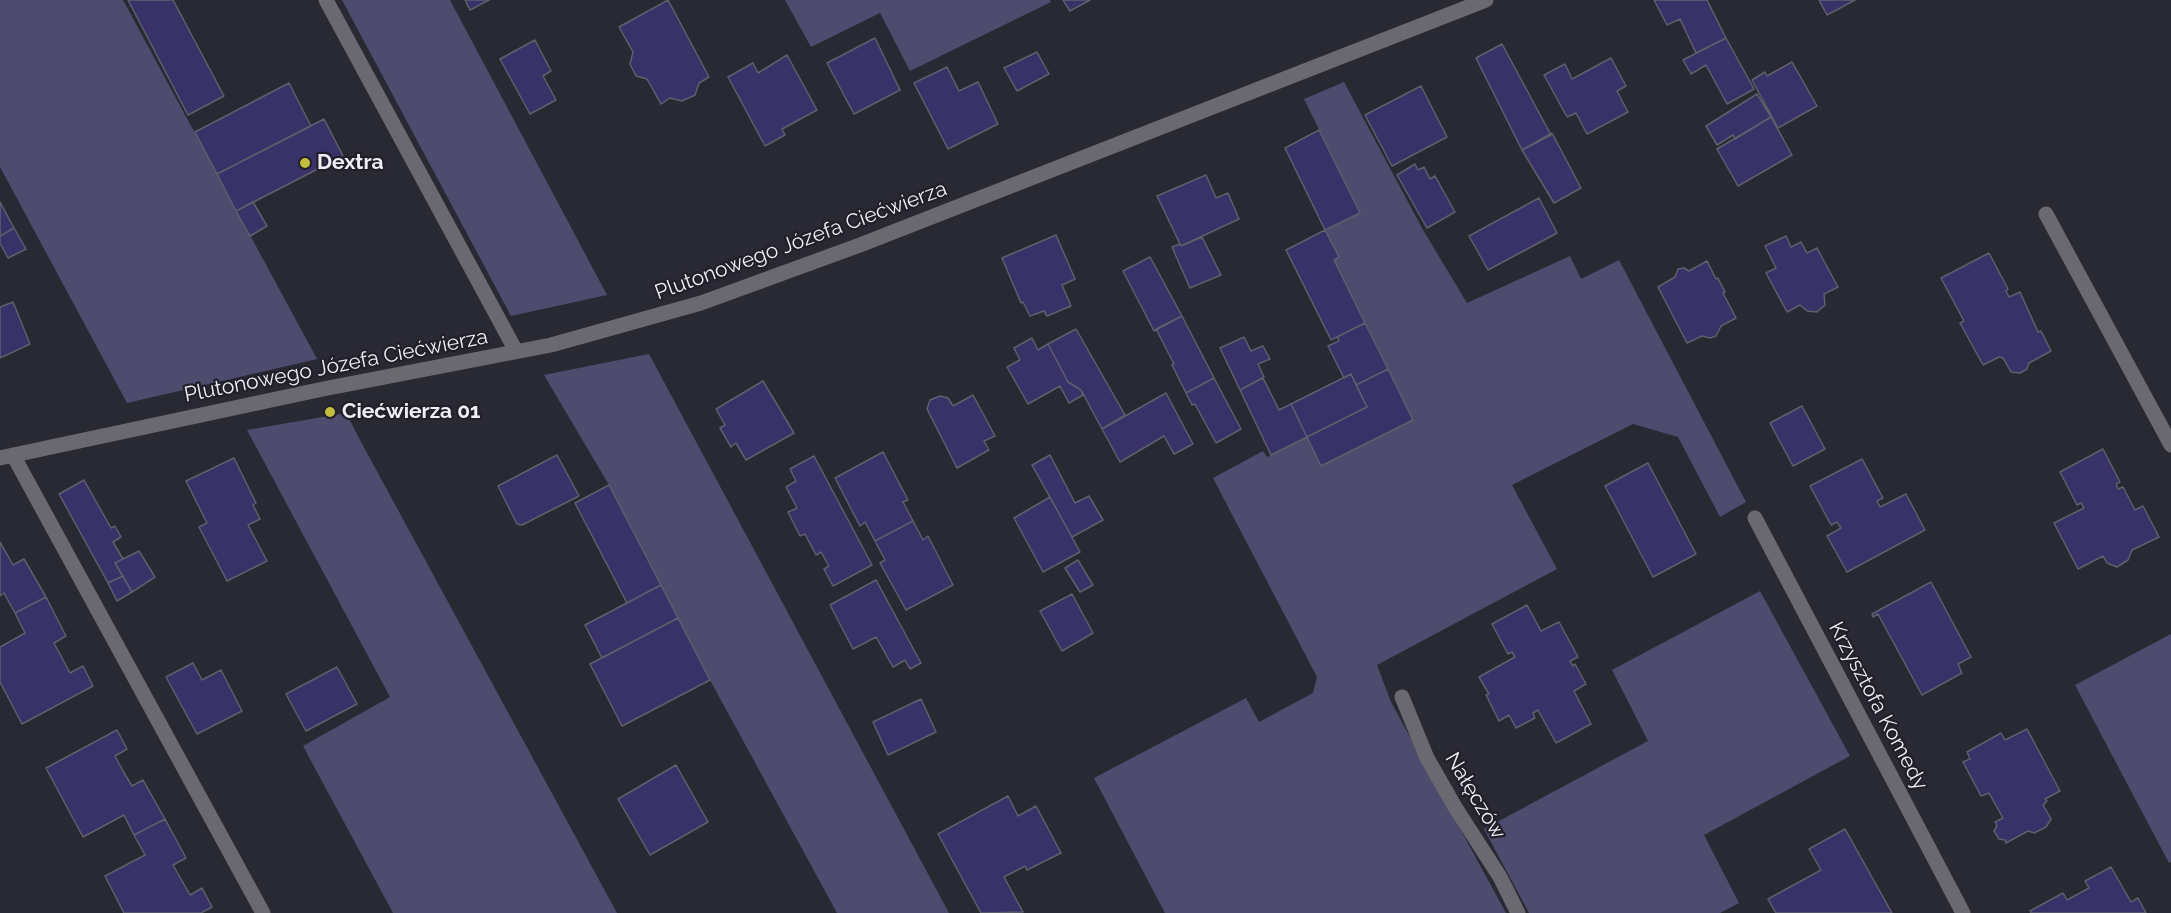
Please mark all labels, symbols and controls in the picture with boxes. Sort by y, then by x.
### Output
place label: Dextra [317,150,384,176]
marker: Dextra [298,156,312,170]
street label: Plutonowego Józefa Ciećwierza [652,176,950,306]
street label: Plutonowego Józefa Ciećwierza [182,324,490,408]
place label: Ciećwierza 01 [342,399,480,425]
marker: Ciećwierza 01 [323,405,337,419]
street label: Krzysztofa Komedy [1823,618,1933,794]
street label: Nałęczów [1439,748,1511,844]

